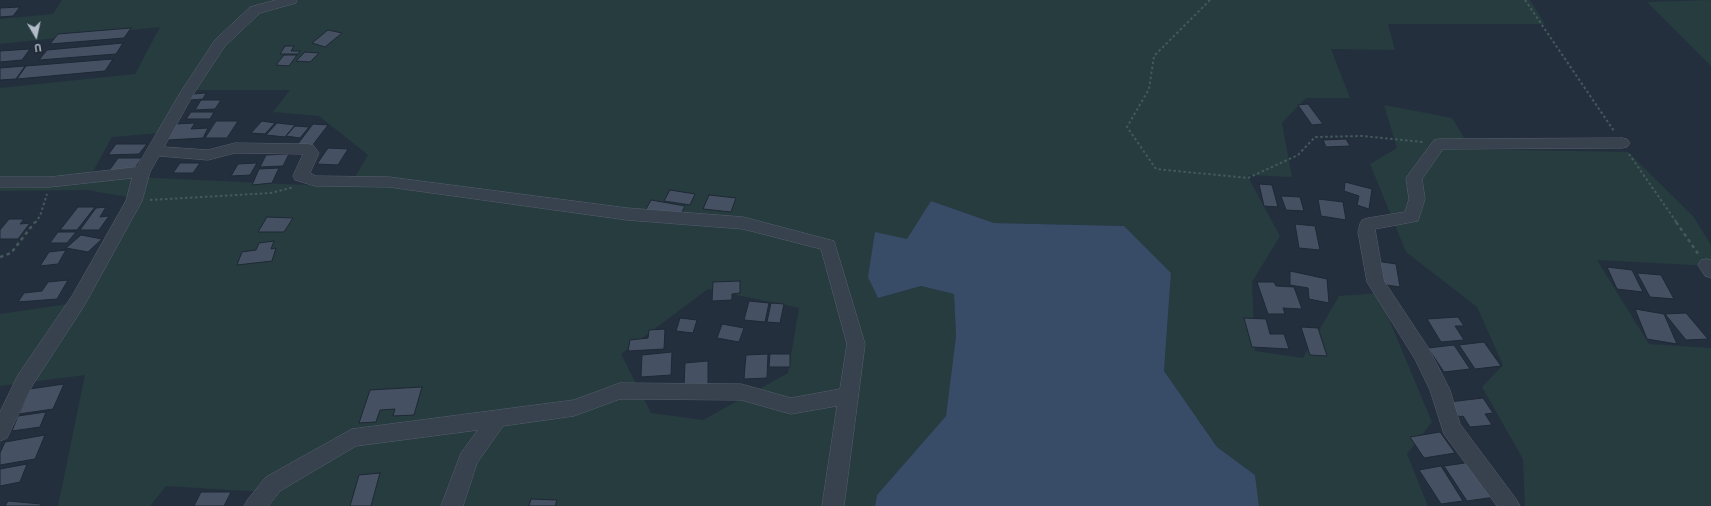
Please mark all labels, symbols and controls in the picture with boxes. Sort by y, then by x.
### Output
north arrow [16,16,56,56]
text: U [33,40,42,55]

